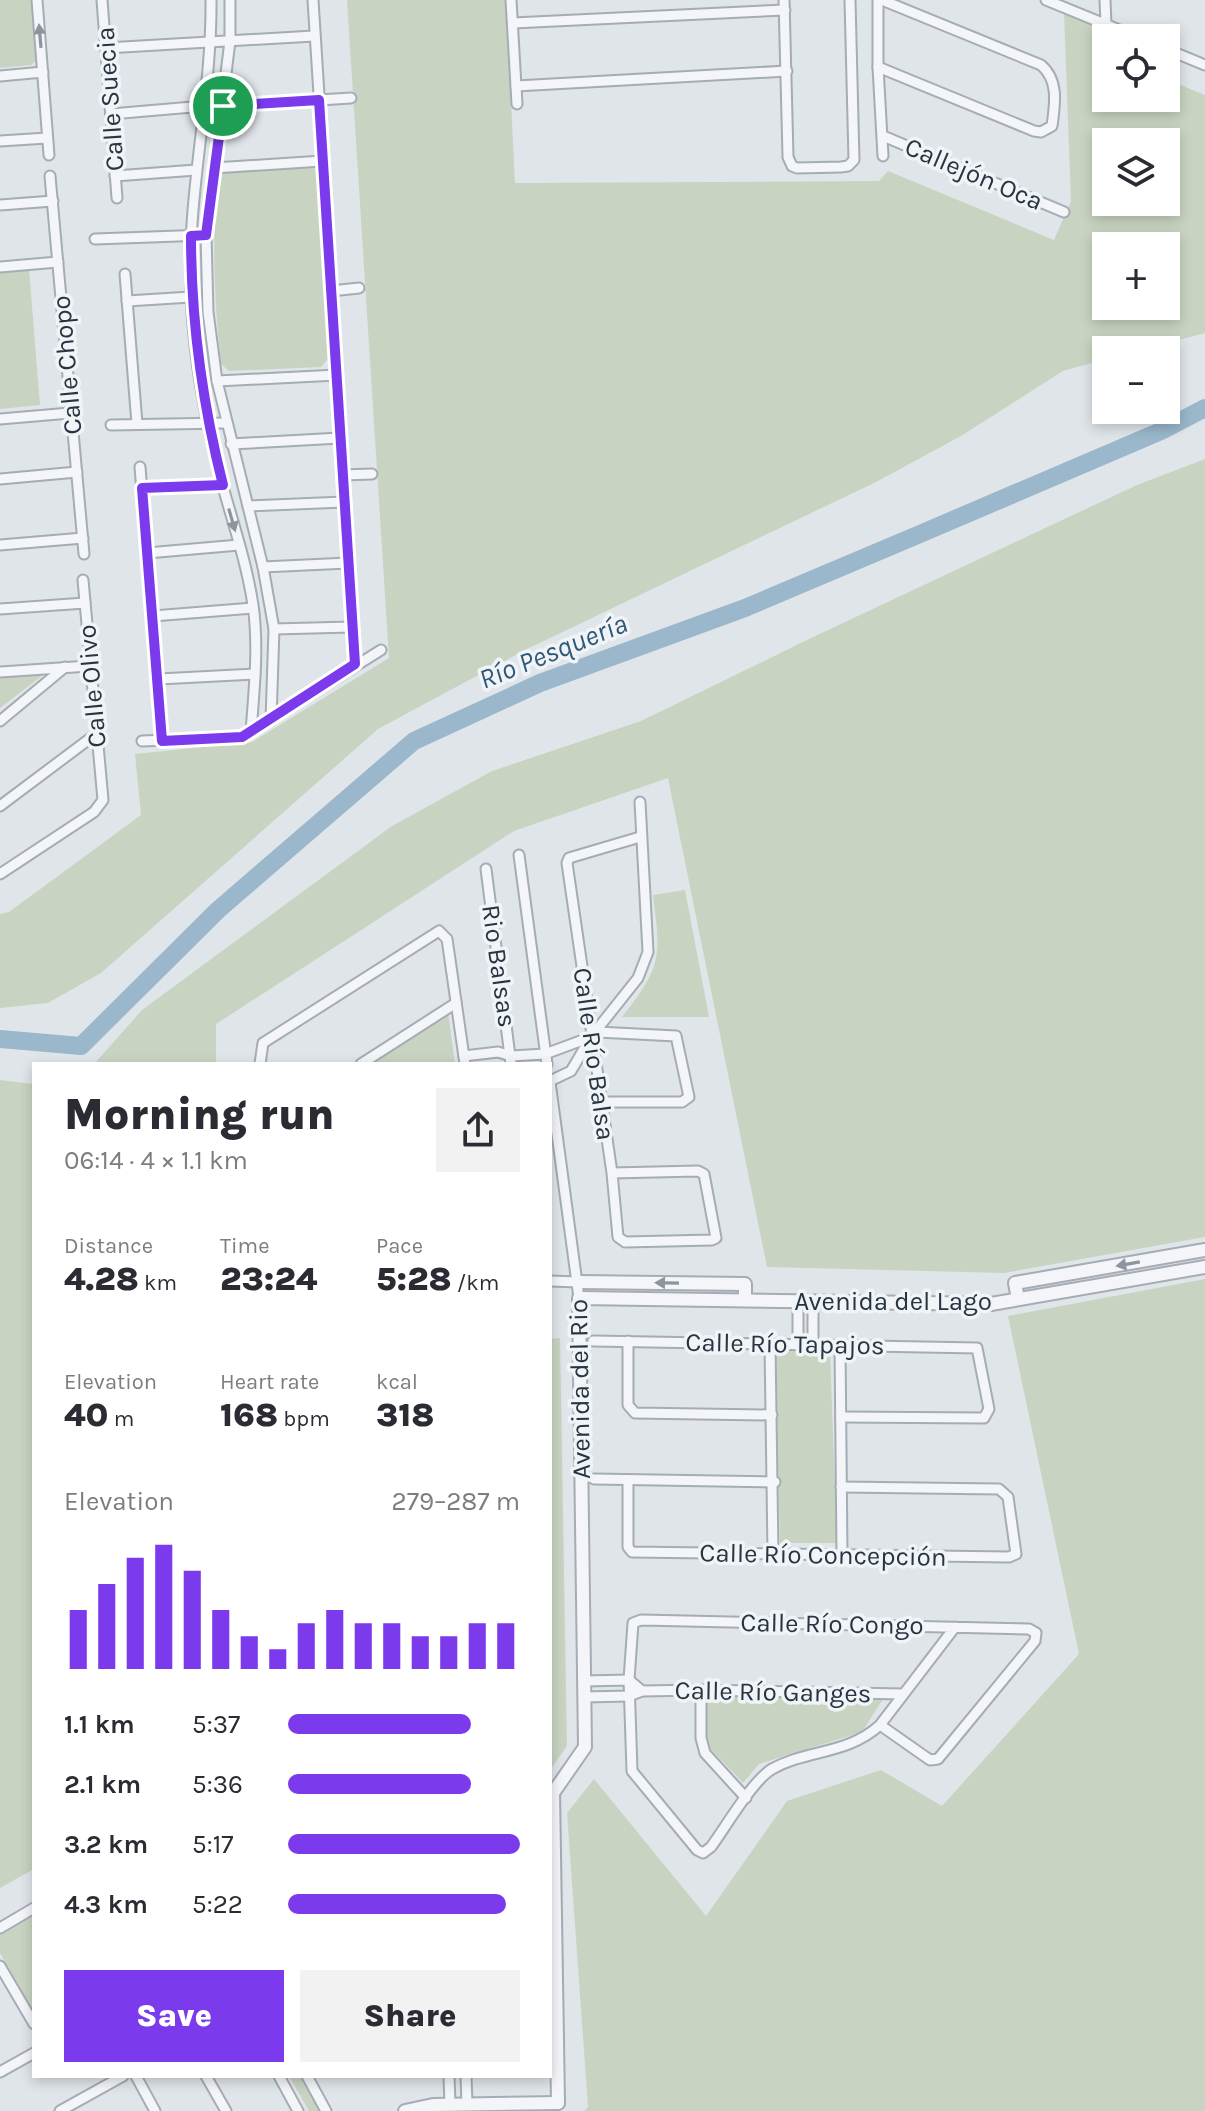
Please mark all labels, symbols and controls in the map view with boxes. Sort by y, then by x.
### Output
one-way arrow [33,23,46,48]
map controls [1092,24,1180,424]
button: locate [1092,24,1180,112]
street label: Calle Suecia [89,26,131,172]
pin [189,72,257,140]
icon: arrive [201,84,245,128]
button: layers [1092,128,1180,216]
street label: Callejón Oca [900,131,1048,217]
button: + [1092,232,1180,320]
street label: Calle Chopo [45,294,89,436]
button: − [1092,336,1180,424]
one-way arrow [227,508,239,533]
water label: Río Pesquería [474,606,632,696]
street label: Calle Olivo [71,623,113,749]
street label: Rio Balsas [475,903,523,1029]
street label: Calle Río Balsa [567,966,621,1142]
button: share [436,1088,520,1172]
text: Morning run [64,1089,335,1140]
text: 06:14 · 4 × 1.1 km [64,1145,248,1176]
text: Distance [64,1233,153,1259]
text: Time [220,1233,269,1259]
text: Pace [376,1233,423,1259]
one-way arrow [1115,1258,1140,1270]
text: 4.28 [64,1259,139,1299]
text: 23:24 [220,1259,317,1299]
text: 5:28 [376,1259,452,1299]
text: km [139,1270,177,1296]
text: /km [452,1270,499,1296]
one-way arrow [654,1277,679,1289]
street label: Avenida del Lago [794,1286,992,1317]
street label: Avenida del Rio [563,1299,597,1479]
street label: Calle Río Tapajos [685,1327,885,1361]
text: Elevation [64,1369,157,1395]
text: Heart rate [220,1369,319,1395]
text: kcal [376,1369,418,1395]
text: 40 [64,1395,108,1435]
text: 168 [220,1395,278,1435]
text: 318 [376,1395,434,1435]
text: m [108,1406,134,1432]
text: bpm [278,1406,330,1432]
text: Elevation [64,1486,174,1517]
text: 279–287 m [392,1486,520,1517]
street label: Calle Río Concepción [699,1537,947,1573]
street label: Calle Río Congo [740,1607,924,1641]
street label: Calle Río Ganges [674,1675,872,1709]
text: 1.1 km [64,1709,135,1740]
text: 5:37 [192,1709,240,1740]
text: 2.1 km [64,1769,141,1800]
text: 5:36 [192,1769,243,1800]
text: 3.2 km [64,1829,148,1860]
text: 5:17 [192,1829,233,1860]
text: 4.3 km [64,1889,148,1920]
text: 5:22 [192,1889,243,1920]
button: Save [64,1970,284,2062]
button: Share [300,1970,520,2062]

